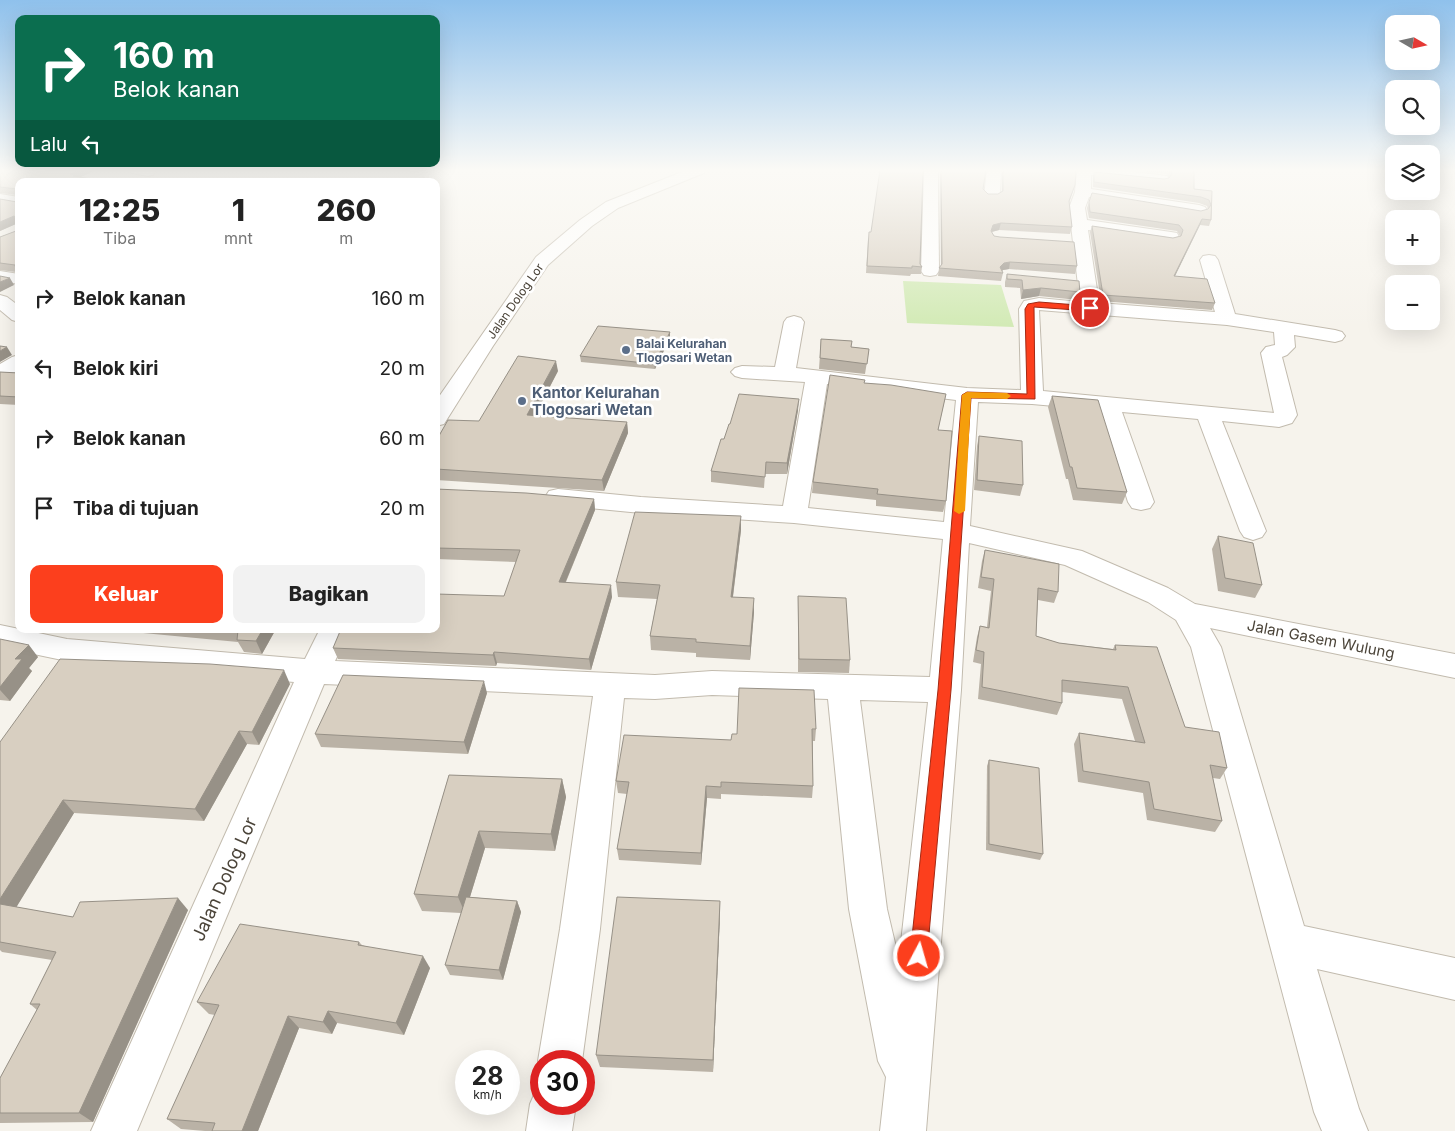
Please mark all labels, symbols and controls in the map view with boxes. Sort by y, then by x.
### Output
north arrow [1385,15,1440,70]
map controls [1385,15,1440,330]
text: 160 m [113,34,215,76]
icon: right [30,35,95,100]
text: Belok kanan [113,76,240,102]
button: search [1385,80,1440,135]
icon: left [77,130,105,158]
text: Lalu [30,133,67,156]
button: layers [1385,145,1440,200]
text: 12:25 [79,192,160,228]
text: 1 [232,192,245,228]
text: 260 [317,192,376,228]
button: + [1385,210,1440,265]
text: Tiba [103,228,136,248]
text: mnt [224,228,253,248]
text: m [339,228,353,248]
street label: Jalan Dolog Lor [483,260,547,342]
button: − [1385,275,1440,330]
icon: right [30,284,58,312]
text: Belok kanan [73,287,186,310]
text: 160 m [372,287,425,310]
pin [1069,287,1111,329]
icon: arrive [1076,294,1104,322]
place label: Balai Kelurahan Tlogosari Wetan [636,336,732,365]
marker: Balai Kelurahan Tlogosari Wetan [620,344,632,356]
icon: left [30,354,58,382]
text: Belok kiri [73,357,158,380]
text: 20 m [379,357,425,380]
place label: Kantor Kelurahan Tlogosari Wetan [532,383,660,419]
marker: Kantor Kelurahan Tlogosari Wetan [516,395,528,407]
icon: right [30,424,58,452]
text: Belok kanan [73,427,186,450]
text: 60 m [379,427,425,450]
icon: arrive [30,494,58,522]
text: Tiba di tujuan [73,497,199,520]
text: 20 m [379,497,425,520]
button: Keluar [30,565,223,623]
button: Bagikan [233,565,425,623]
street label: Jalan Gasem Wulung [1246,615,1396,663]
street label: Jalan Dolog Lor [187,814,261,944]
position arrow [892,929,944,981]
speed limit sign: 30 [530,1050,595,1115]
text: 28 [471,1061,504,1091]
text: km/h [473,1087,502,1102]

